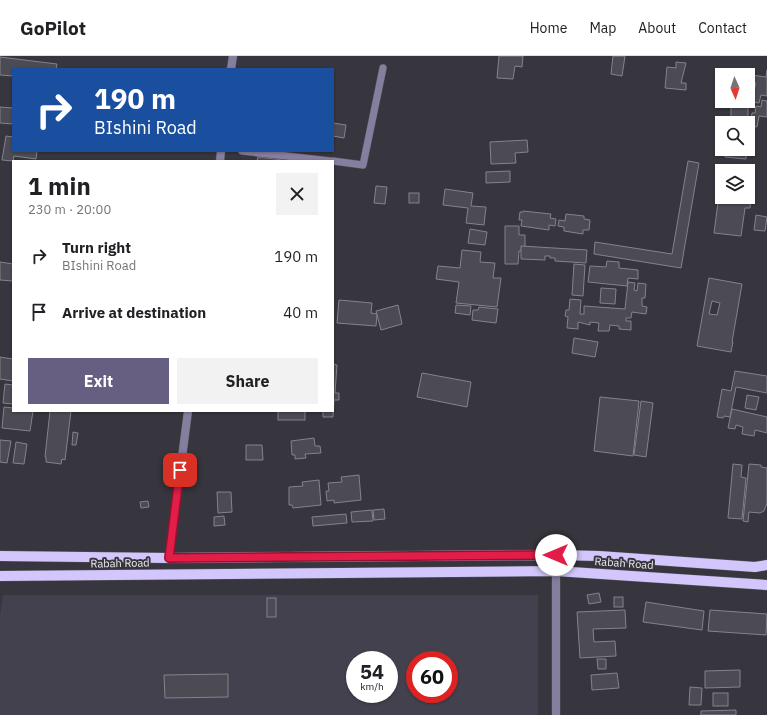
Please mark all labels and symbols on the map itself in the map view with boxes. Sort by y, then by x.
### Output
north arrow [715,68,755,108]
pin [163,453,197,487]
position arrow [535,534,577,576]
street label: Rabah Road [594,554,654,572]
street label: Rabah Road [90,555,150,571]
speed limit sign: 60 [406,651,458,703]

